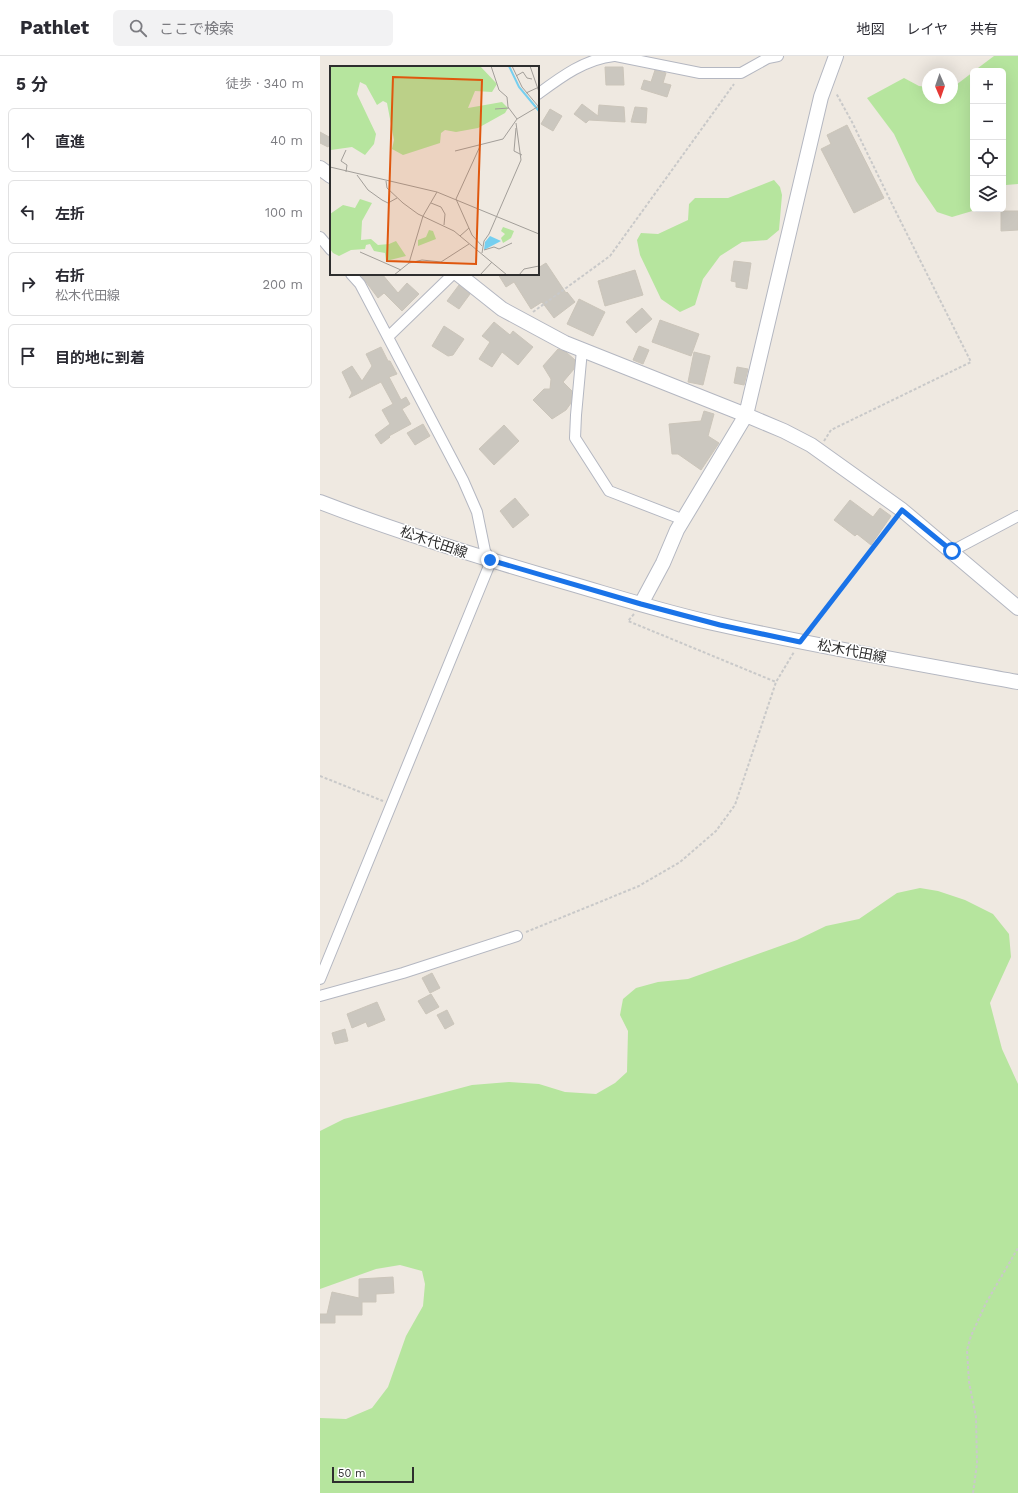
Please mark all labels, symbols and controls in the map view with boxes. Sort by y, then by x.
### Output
search box [113,10,393,46]
text: Pathlet [20,16,89,39]
icon: search [127,17,149,39]
text: ここで検索 [159,20,234,38]
text: 地図 [856,21,884,37]
text: レイヤ [906,21,948,37]
text: 共有 [970,21,998,37]
inset map [330,66,539,275]
north arrow [922,68,958,104]
map controls [970,68,1006,212]
button: + [970,68,1006,104]
text: 5 分 [16,74,48,94]
text: 徒歩 · 340 m [226,76,304,91]
button: − [970,104,1006,140]
icon: ahead [17,129,39,151]
text: 直進 [55,133,85,151]
text: 40 m [270,133,303,148]
button: locate [970,140,1006,176]
button: layers [970,176,1006,212]
icon: left [17,201,39,223]
text: 左折 [55,205,85,223]
text: 100 m [265,205,303,220]
text: 右折 [55,267,85,285]
icon: right [17,273,39,295]
text: 200 m [262,277,303,292]
text: 松木代田線 [55,288,120,303]
icon: arrive [17,345,39,367]
text: 目的地に到着 [55,349,145,367]
street label: 松木代田線 [398,523,470,561]
route start [943,542,961,560]
route end [481,551,499,569]
street label: 松木代田線 [816,636,888,666]
scale bar [332,1465,414,1484]
text: 50 m [338,1467,365,1480]

